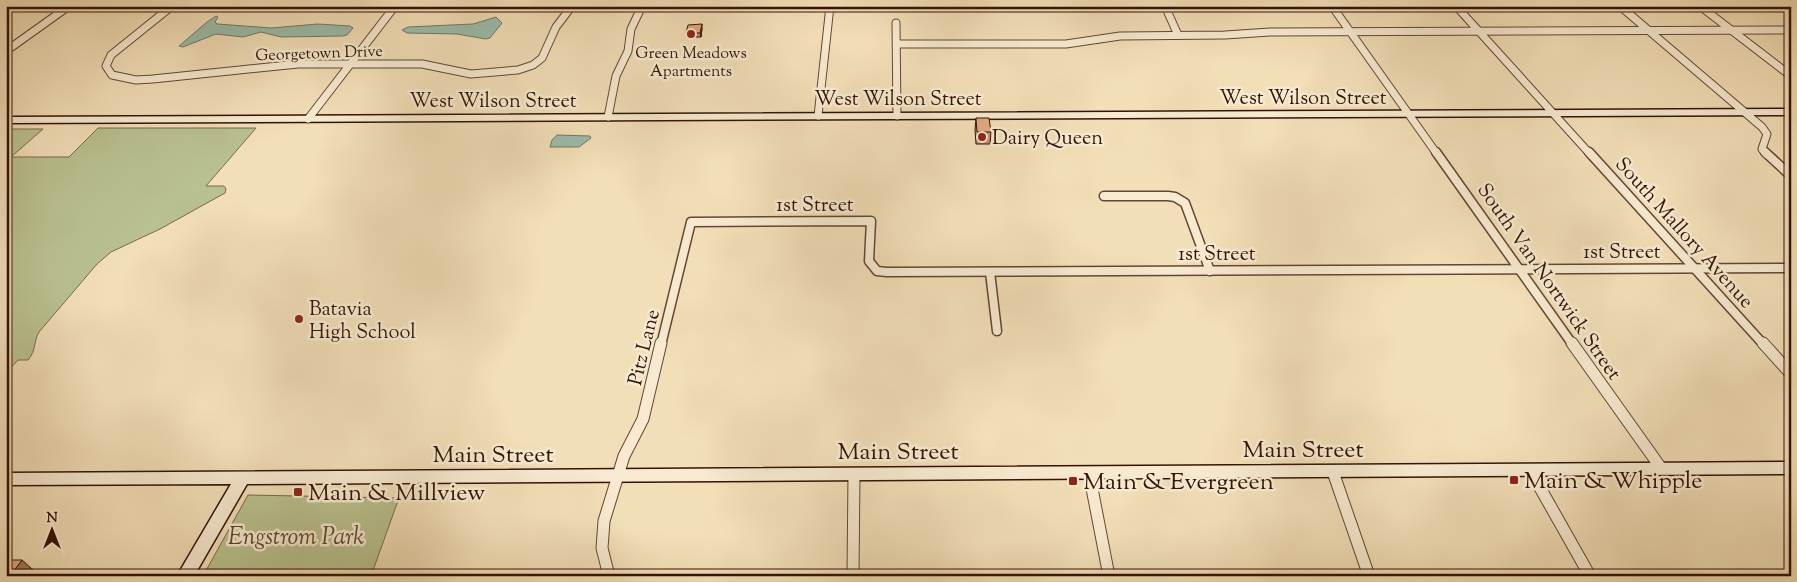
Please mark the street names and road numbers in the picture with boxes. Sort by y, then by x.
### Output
street label: Georgetown Drive [255,41,383,68]
street label: West Wilson Street [1219,85,1387,114]
street label: West Wilson Street [814,86,982,115]
street label: West Wilson Street [409,88,577,117]
street label: South Mallory Avenue [1607,151,1759,316]
street label: South Van Nortwick Street [1469,178,1627,387]
street label: 1st Street [776,192,854,221]
street label: 1st Street [1583,239,1661,268]
street label: 1st Street [1178,241,1256,270]
street label: Pitz Lane [622,307,669,389]
street label: Main Street [1242,434,1364,468]
street label: Main Street [837,436,959,470]
street label: Main Street [432,439,554,473]

